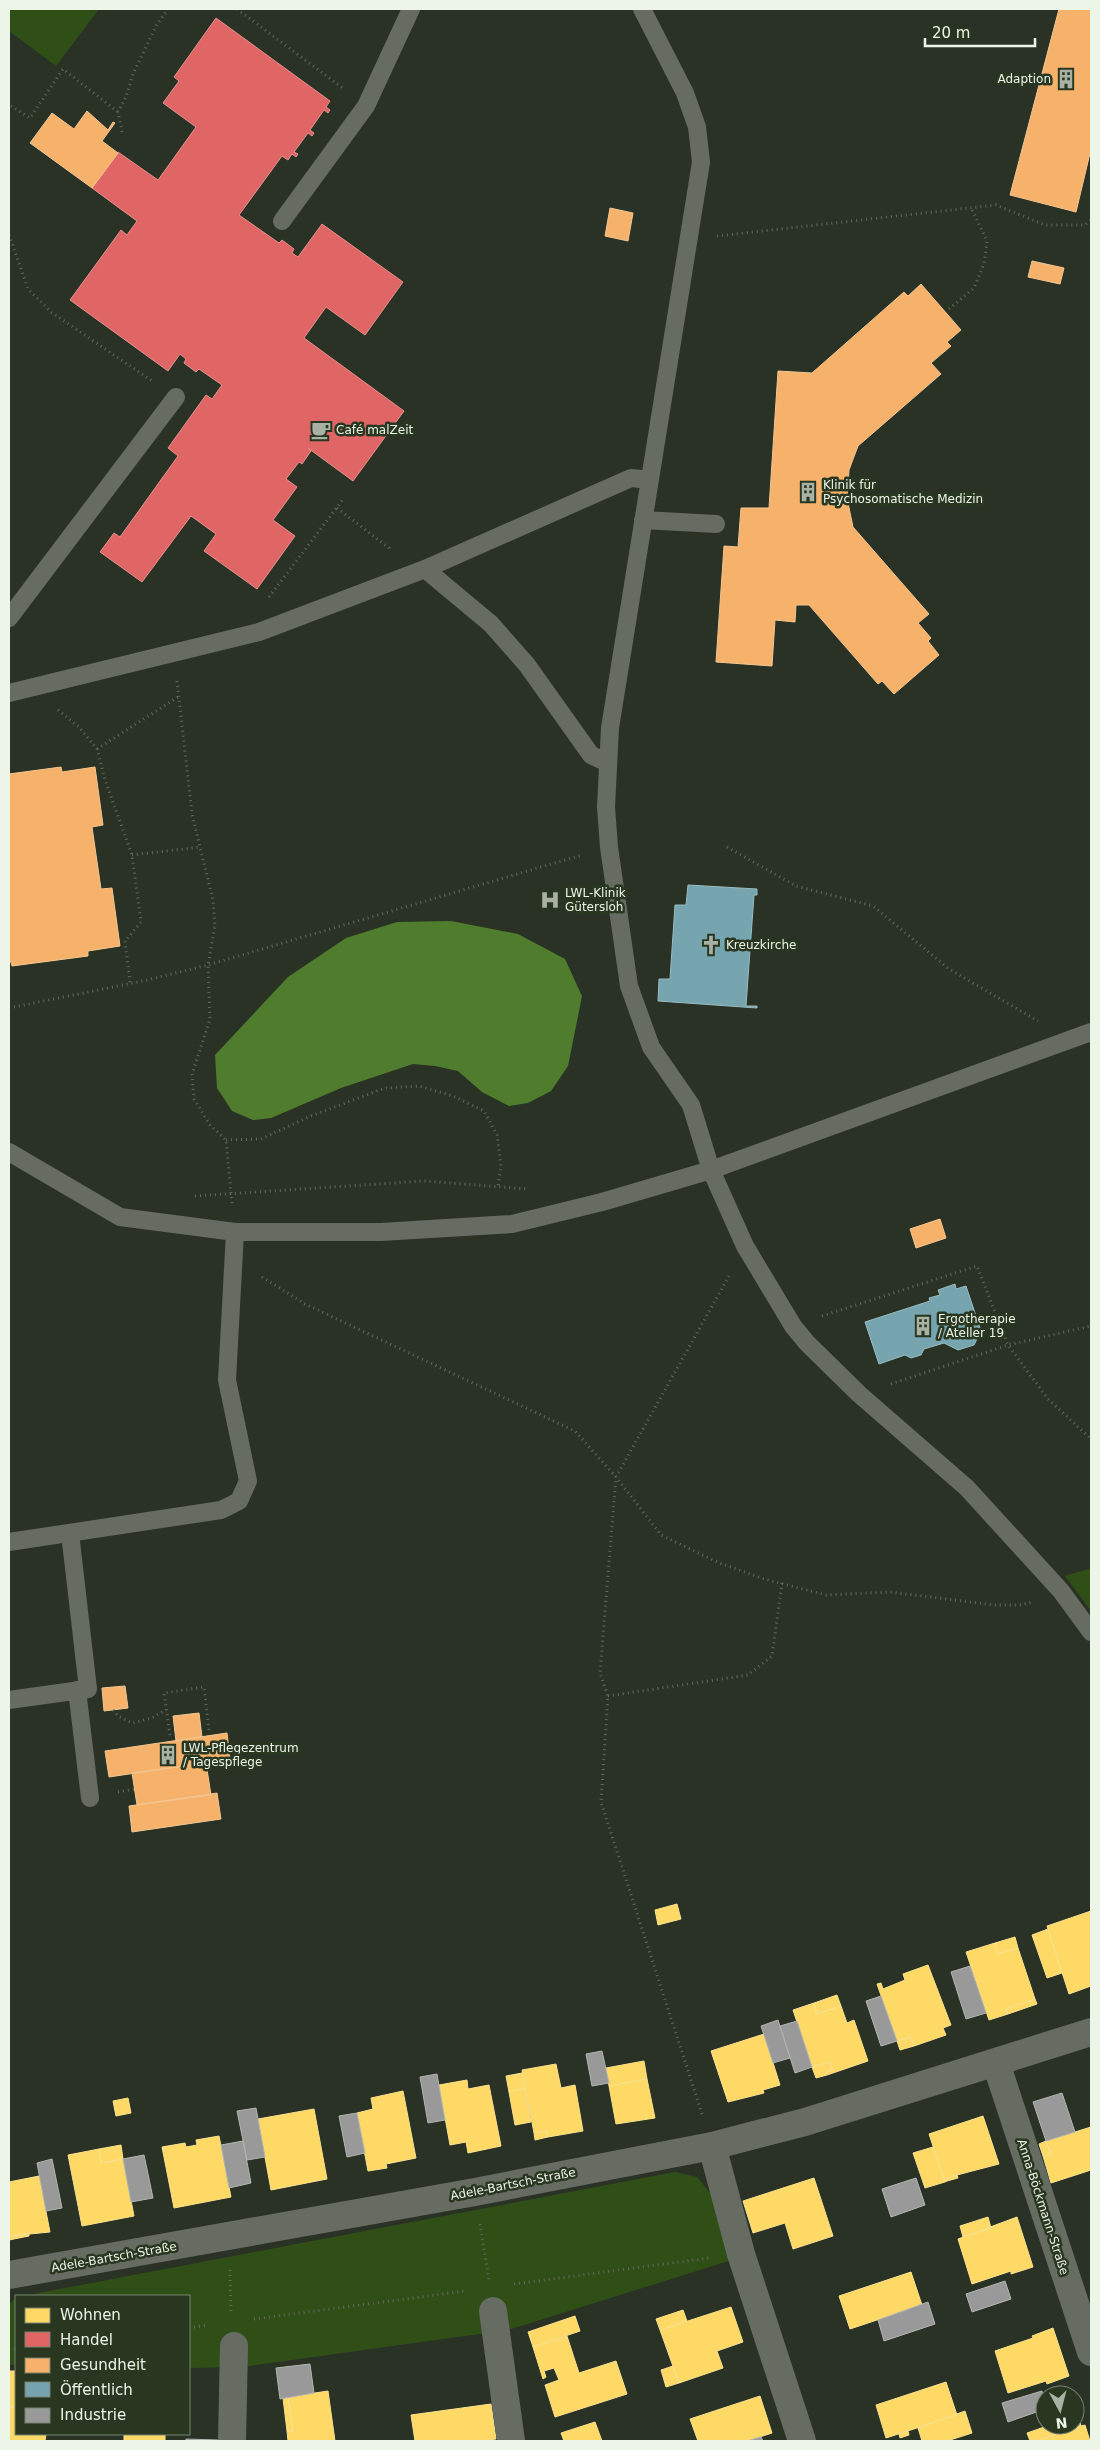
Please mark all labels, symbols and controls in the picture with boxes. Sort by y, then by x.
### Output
scale bar [925,15,1035,47]
text: 20 m [932,24,970,42]
building icon: Adaption [1055,68,1077,90]
place label: Adaption [997,72,1051,86]
cafe icon: Café malZeit [310,419,332,441]
place label: Café malZeit [336,423,413,437]
place label: Klinik für Psychosomatische Medizin [823,478,983,506]
building icon: Klinik für Psychosomatische Medizin [797,481,819,503]
place label: LWL-Klinik Gütersloh [565,886,626,914]
hospital icon: LWL-Klinik Gütersloh [539,889,561,911]
church icon: Kreuzkirche [700,934,722,956]
place label: Kreuzkirche [726,938,796,952]
place label: Ergotherapie / Ateller 19 [938,1312,1016,1340]
building icon: Ergotherapie / Ateller 19 [912,1315,934,1337]
place label: LWL-Pflegezentrum / Tagespflege [183,1741,299,1769]
building icon: LWL-Pflegezentrum / Tagespflege [157,1744,179,1766]
street label: Anna-Böckmann-Straße [1014,2137,1072,2277]
street label: Adele-Bartsch-Straße [449,2165,577,2203]
street label: Adele-Bartsch-Straße [50,2239,178,2275]
legend [15,2295,190,2435]
text: Wohnen [60,2306,121,2324]
text: Handel [60,2331,113,2349]
text: Gesundheit [60,2356,146,2374]
text: Öffentlich [60,2380,133,2399]
north arrow [1035,2385,1085,2435]
text: Industrie [60,2406,126,2424]
text: N [1055,2414,1068,2432]

